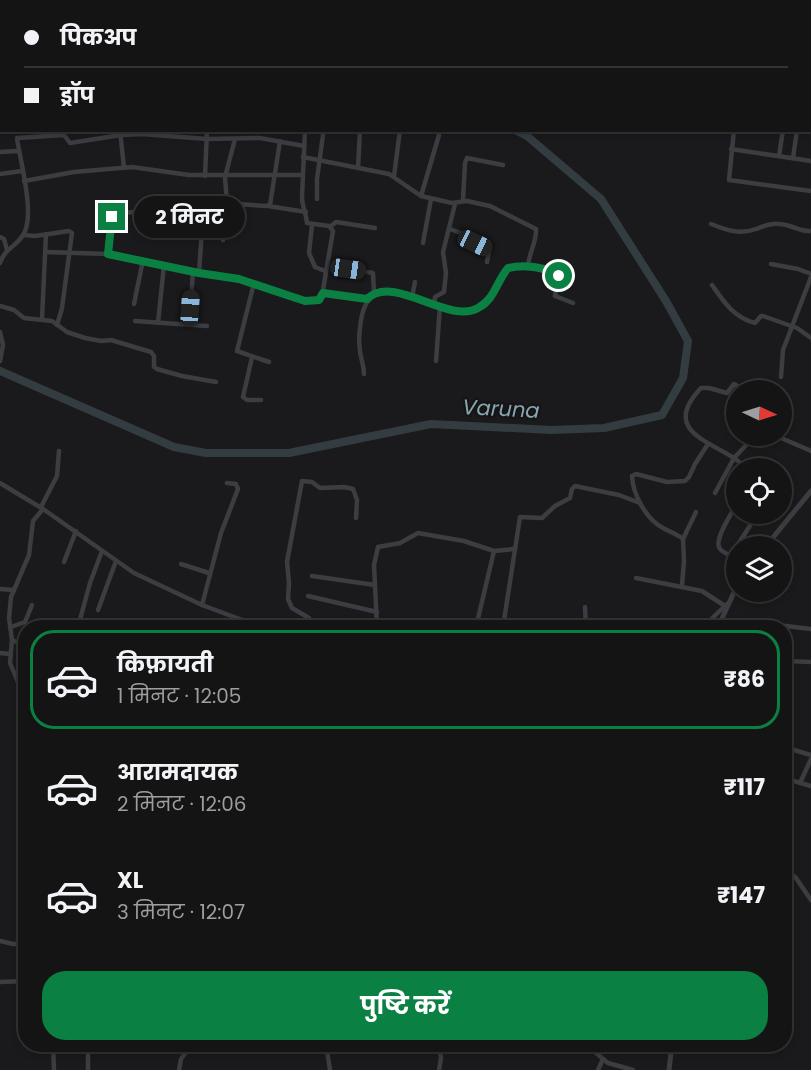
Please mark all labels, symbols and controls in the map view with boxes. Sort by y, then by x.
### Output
text: पिकअप [60,22,137,53]
text: ड्रॉप [60,80,94,111]
callout: 2 मिनट [133,196,244,238]
route end [98,203,125,230]
text: 2 मिनट [155,203,224,231]
car [455,227,495,259]
car [329,258,367,280]
route start [545,262,572,289]
car [180,289,200,327]
north arrow [726,380,792,446]
map controls [726,380,792,602]
water label: Varuna [462,392,540,425]
button: locate [726,458,792,524]
button: layers [726,536,792,602]
text: किफ़ायती [117,649,213,680]
icon: car [45,653,99,707]
text: ₹86 [724,664,765,695]
text: 1 मिनट · 12:05 [117,682,241,710]
text: आरामदायक [117,757,238,788]
icon: car [45,761,99,815]
text: ₹117 [724,772,765,803]
text: 2 मिनट · 12:06 [117,790,247,818]
text: XL [117,865,143,896]
icon: car [45,869,99,923]
text: ₹147 [717,880,765,911]
text: 3 मिनट · 12:07 [117,898,245,926]
button: पुष्टि करें [42,971,768,1040]

